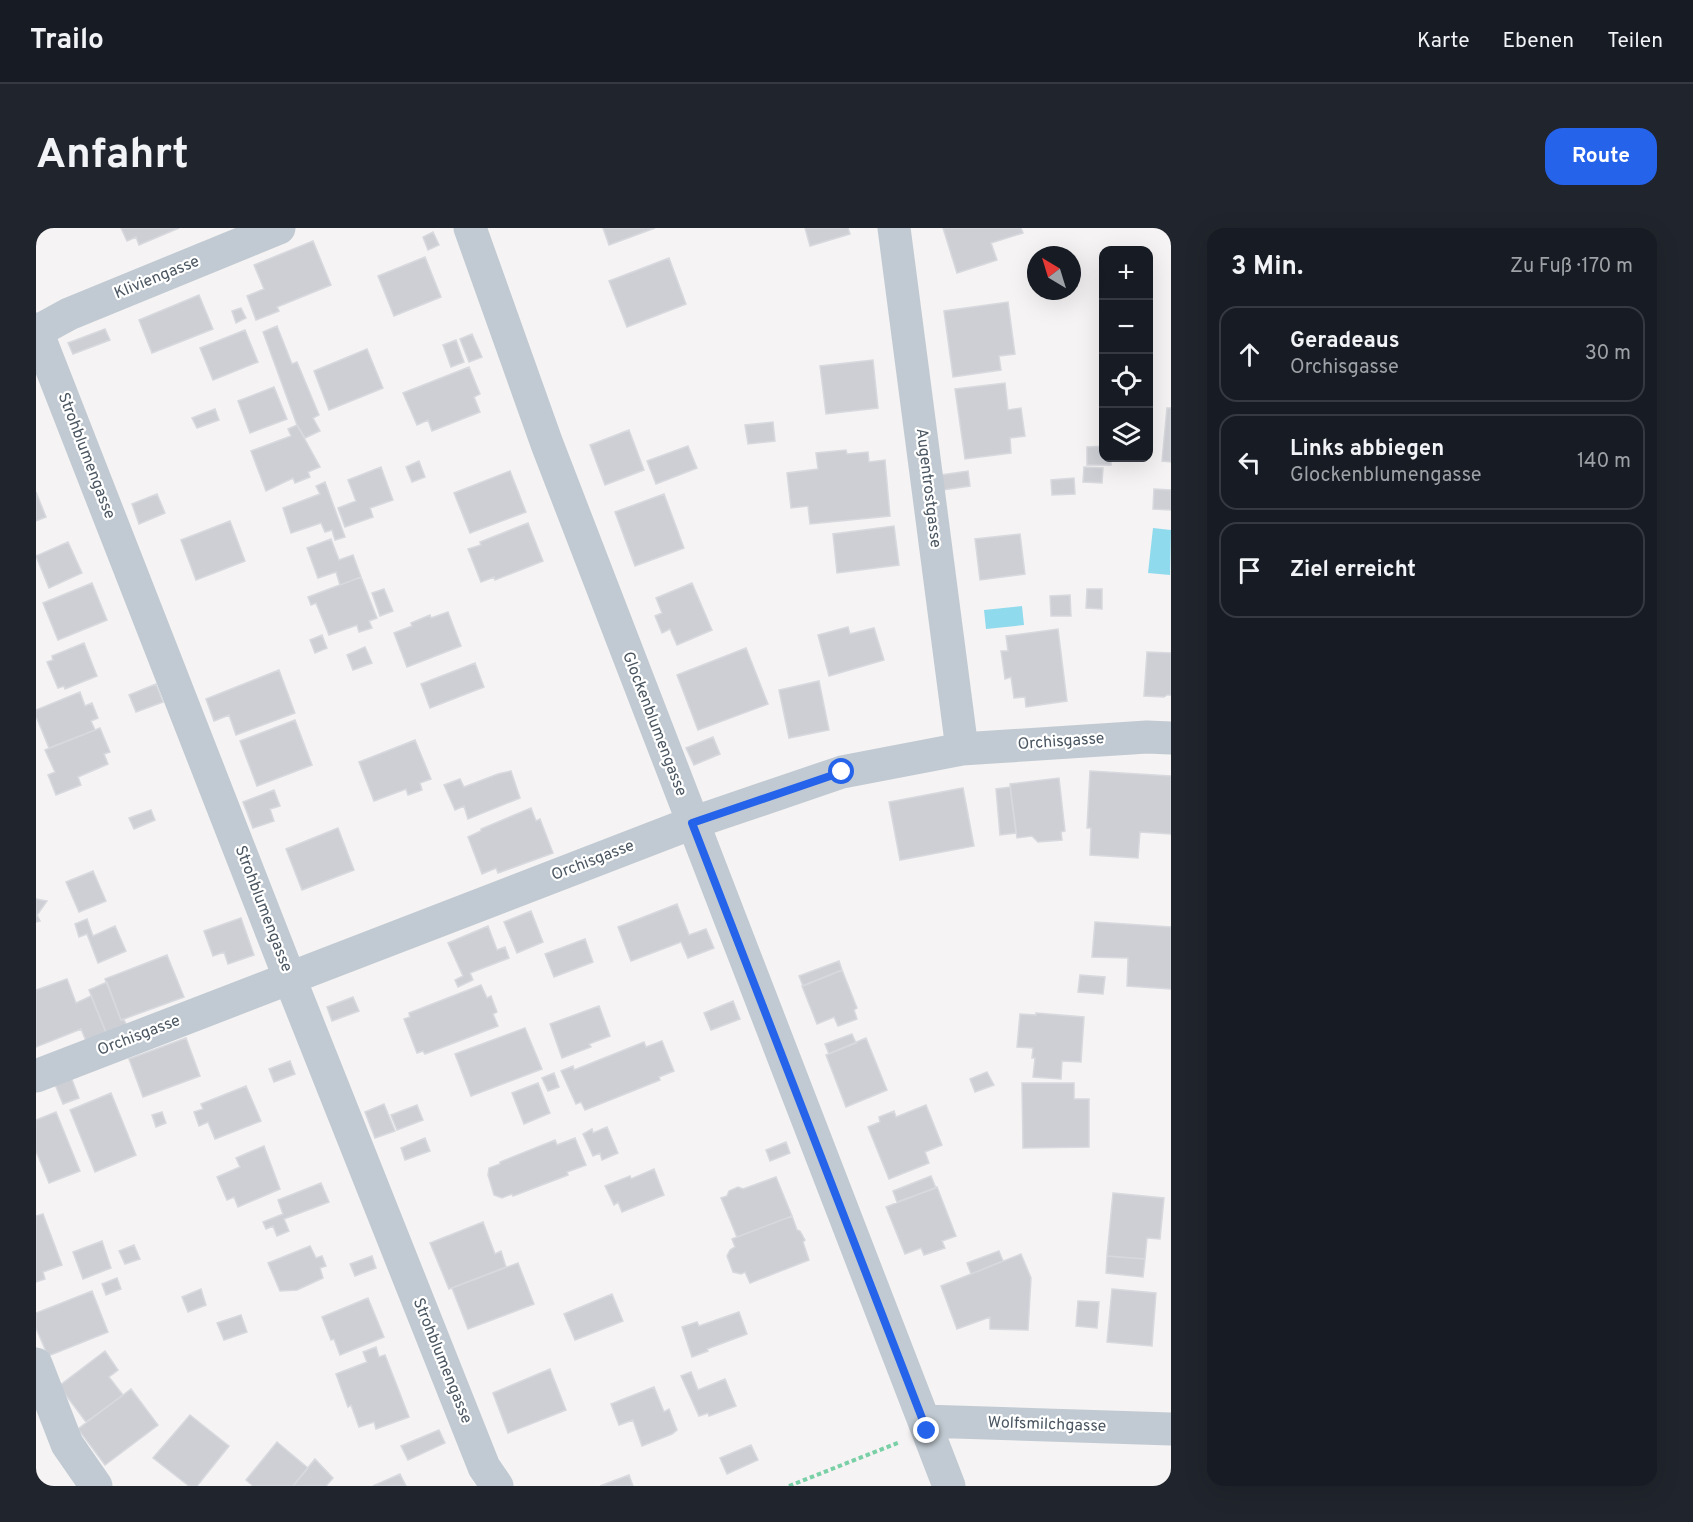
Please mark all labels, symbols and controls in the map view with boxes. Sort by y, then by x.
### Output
text: Trailo [30,23,104,59]
text: Karte [1417,28,1469,55]
text: Ebenen [1502,28,1574,55]
text: Teilen [1607,28,1663,55]
button: Route [1545,128,1657,185]
text: Anfahrt [36,130,189,183]
north arrow [1027,246,1081,300]
map controls [1099,246,1153,462]
button: + [1099,246,1153,300]
text: 3 Min. [1231,251,1303,284]
street label: Kliviengasse [111,252,203,304]
text: Zu Fuß · 170 m [1510,254,1633,280]
button: − [1099,300,1153,354]
text: Geradeaus [1290,328,1400,355]
icon: ahead [1233,338,1266,371]
text: 30 m [1585,341,1631,367]
button: locate [1099,354,1153,408]
text: Orchisgasse [1290,355,1399,381]
street label: Strohblumengasse [53,390,119,522]
button: layers [1099,408,1153,462]
street label: Augentrostgasse [911,427,945,549]
text: Links abbiegen [1290,436,1444,463]
icon: left [1233,446,1266,479]
text: 140 m [1577,449,1631,475]
text: Glockenblumengasse [1290,463,1482,489]
icon: arrive [1233,554,1266,587]
text: Ziel erreicht [1290,557,1416,584]
street label: Glockenblumengasse [617,649,691,799]
street label: Orchisgasse [1017,729,1105,755]
route start [828,758,854,784]
street label: Orchisgasse [549,836,637,886]
street label: Strohblumengasse [230,843,296,975]
street label: Orchisgasse [95,1011,183,1061]
street label: Strohblumengasse [408,1295,476,1427]
street label: Wolfsmilchgasse [987,1413,1107,1437]
route end [913,1417,939,1443]

